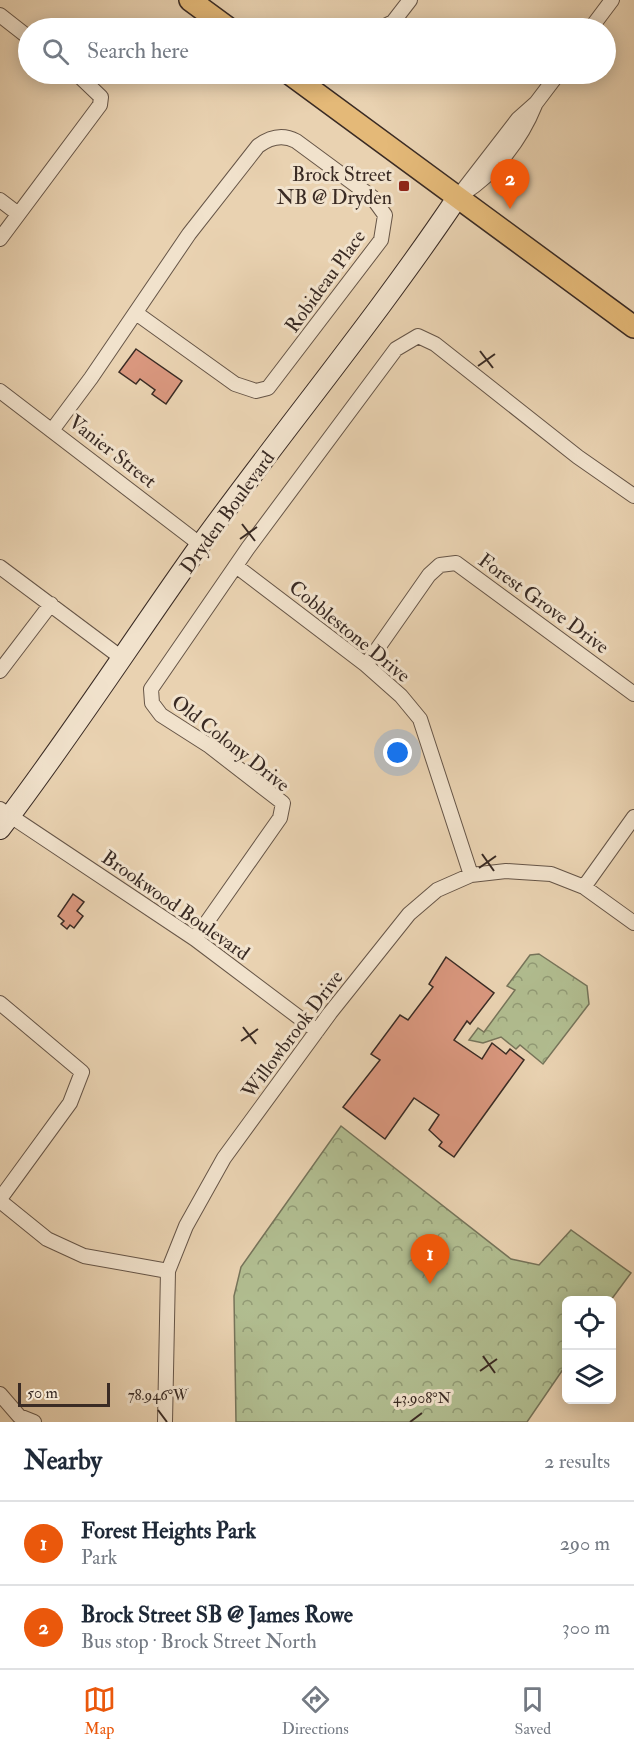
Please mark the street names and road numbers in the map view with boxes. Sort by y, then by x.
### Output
street label: Robideau Place [280,225,371,338]
street label: Vanier Street [64,409,162,494]
street label: Dryden Boulevard [175,446,280,578]
street label: Forest Grove Drive [473,548,614,659]
street label: Cobblestone Drive [284,575,415,688]
street label: Old Colony Drive [167,690,295,797]
street label: Brookwood Boulevard [97,845,255,966]
street label: Willowbrook Drive [236,965,349,1104]

